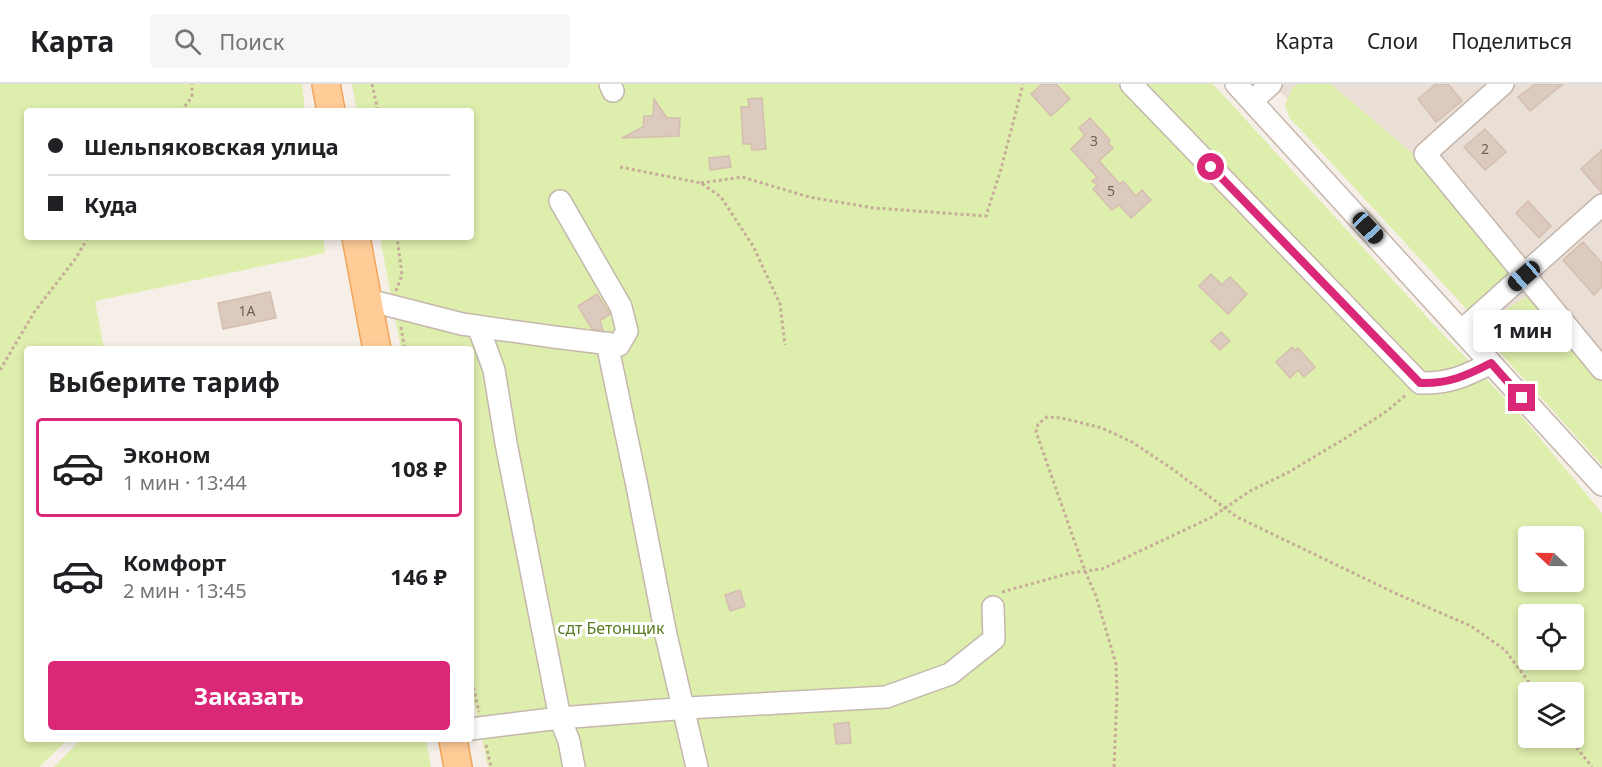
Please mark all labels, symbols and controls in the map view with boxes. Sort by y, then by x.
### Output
search box [150,14,570,68]
text: Карта [30,22,114,60]
icon: search [171,25,204,58]
text: Поиск [219,26,285,56]
text: Карта [1275,27,1334,55]
text: Слои [1367,27,1418,55]
text: Поделиться [1451,27,1572,55]
text: Шельпяковская улица [84,131,339,161]
house number: 3 [1090,131,1098,150]
house number: 2 [1481,139,1489,158]
route start [1197,153,1224,180]
house number: 5 [1107,181,1115,200]
text: Куда [84,189,138,219]
car [1349,209,1387,247]
car [1505,257,1543,295]
house number: 1А [239,301,256,320]
callout: 1 мин [1472,311,1571,353]
text: 1 мин [1493,317,1552,344]
text: Выберите тариф [48,363,280,400]
route end [1508,384,1535,411]
text: Эконом [123,439,211,469]
icon: car [51,441,105,495]
text: 108 ₽ [390,453,447,483]
text: 1 мин · 13:44 [123,469,247,496]
north arrow [1518,526,1584,592]
map controls [1518,526,1584,748]
text: Комфорт [123,547,226,577]
icon: car [51,549,105,603]
text: 146 ₽ [390,561,447,591]
text: 2 мин · 13:45 [123,577,247,604]
button: locate [1518,604,1584,670]
park label: сдт Бетонщик [558,617,665,639]
button: Заказать [48,661,450,730]
button: layers [1518,682,1584,748]

